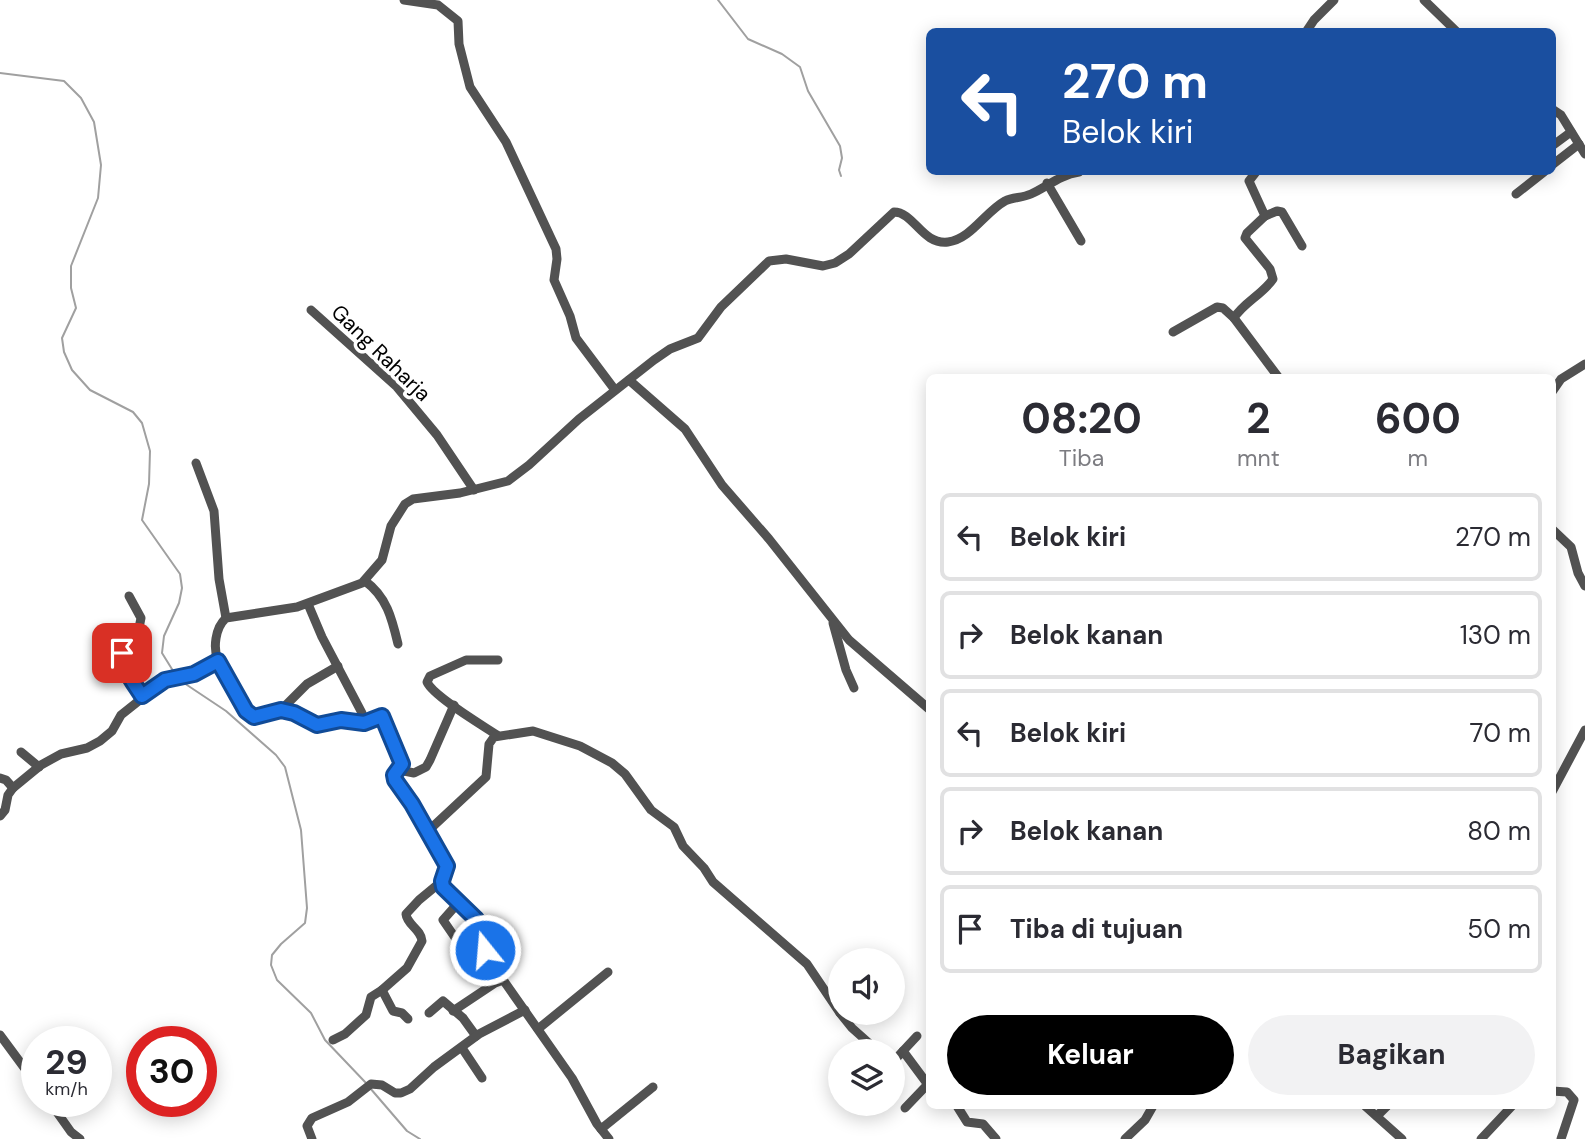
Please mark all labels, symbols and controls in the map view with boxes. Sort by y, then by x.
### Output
text: 270 m [1062,49,1208,113]
icon: left [947,56,1038,147]
text: Belok kiri [1062,111,1194,153]
street label: Gang Raharja [325,298,437,408]
text: 08:20 [1021,391,1142,446]
text: 2 [1246,391,1270,446]
text: 600 [1375,391,1461,446]
text: Tiba [1059,443,1104,473]
text: mnt [1237,443,1280,473]
text: m [1408,443,1428,473]
icon: left [951,518,989,556]
text: Belok kiri [1010,520,1126,554]
text: 270 m [1455,520,1531,554]
icon: right [951,616,989,654]
text: Belok kanan [1010,618,1163,652]
text: 130 m [1460,618,1531,652]
pin [92,623,152,683]
icon: arrive [103,634,141,672]
icon: left [951,714,989,752]
text: Belok kiri [1010,716,1126,750]
text: 70 m [1470,716,1531,750]
icon: right [951,812,989,850]
text: Belok kanan [1010,814,1163,848]
text: 80 m [1467,814,1531,848]
icon: arrive [951,910,989,948]
text: Tiba di tujuan [1010,912,1183,946]
text: 50 m [1467,912,1531,946]
position arrow [448,913,522,987]
map controls [828,948,905,1116]
button: sound [828,948,905,1025]
button: Keluar [947,1015,1234,1095]
button: Bagikan [1248,1015,1535,1095]
speed limit sign: 30 [126,1026,217,1117]
text: 29 [45,1039,88,1085]
button: layers [828,1039,905,1116]
text: km/h [45,1077,88,1101]

